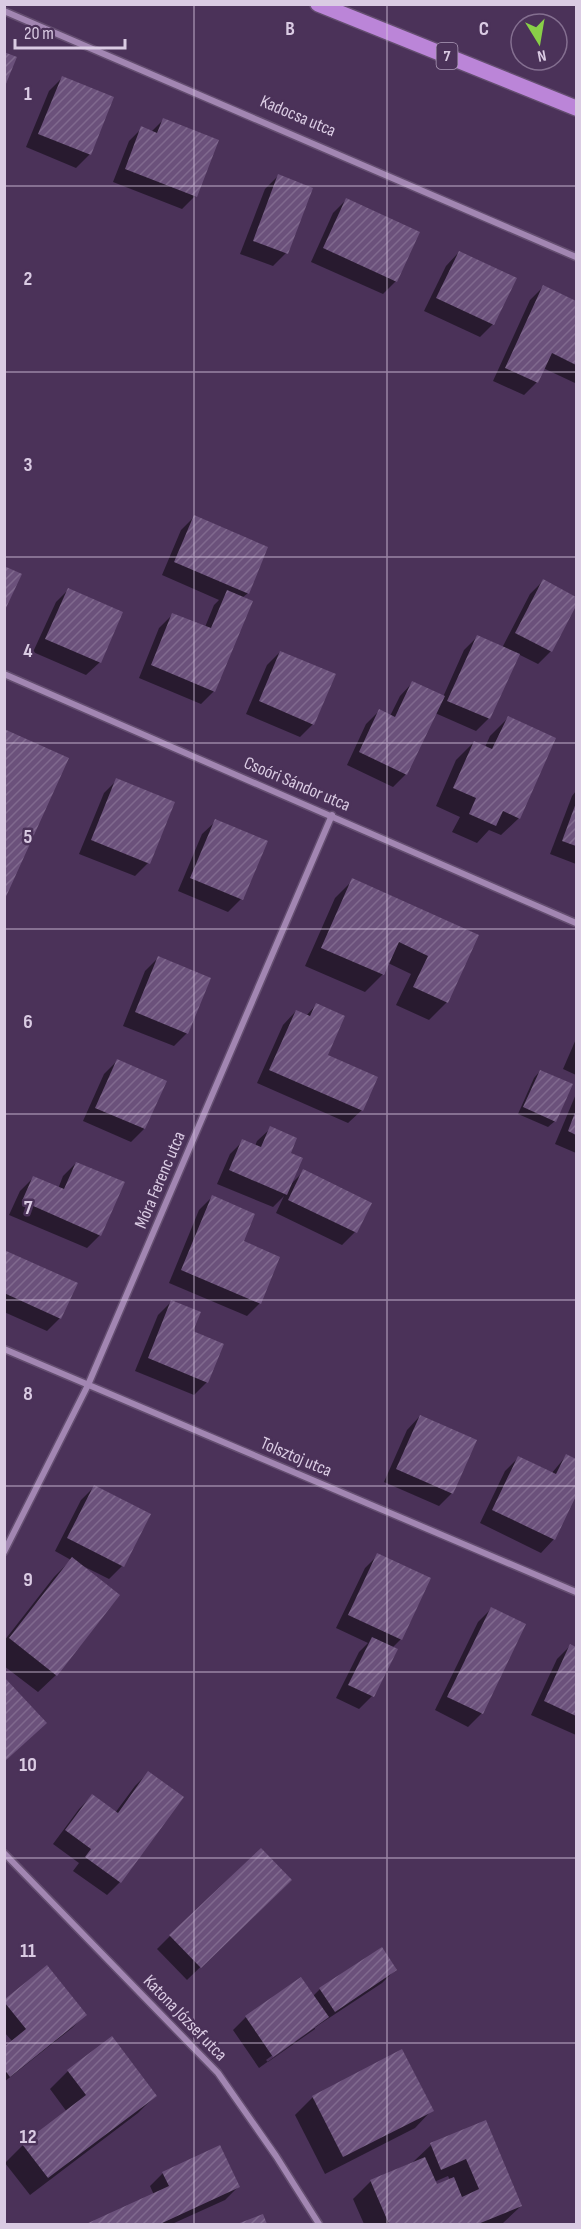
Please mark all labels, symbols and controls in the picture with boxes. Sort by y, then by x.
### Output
scale bar [15,12,124,50]
north arrow [509,12,569,72]
text: B [285,17,295,41]
text: C [479,17,489,41]
text: 20 m [24,23,54,44]
road number: 7 [436,43,458,69]
text: N [536,45,548,65]
text: 1 [24,82,32,106]
street label: Kadocsa utca [257,91,339,141]
text: 2 [24,267,32,291]
text: 3 [24,453,33,477]
text: 4 [23,639,33,663]
street label: Csoóri Sándor utca [241,752,353,816]
text: 5 [24,825,33,849]
text: 6 [23,1010,33,1034]
street label: Móra Ferenc utca [130,1128,190,1232]
text: 7 [24,1196,33,1220]
text: 8 [23,1382,33,1406]
street label: Tolsztoj utca [257,1433,335,1481]
text: 9 [23,1568,33,1592]
text: 10 [19,1753,37,1777]
text: 11 [20,1939,36,1963]
street label: Katona József utca [139,1971,231,2065]
text: 12 [20,2125,36,2149]

